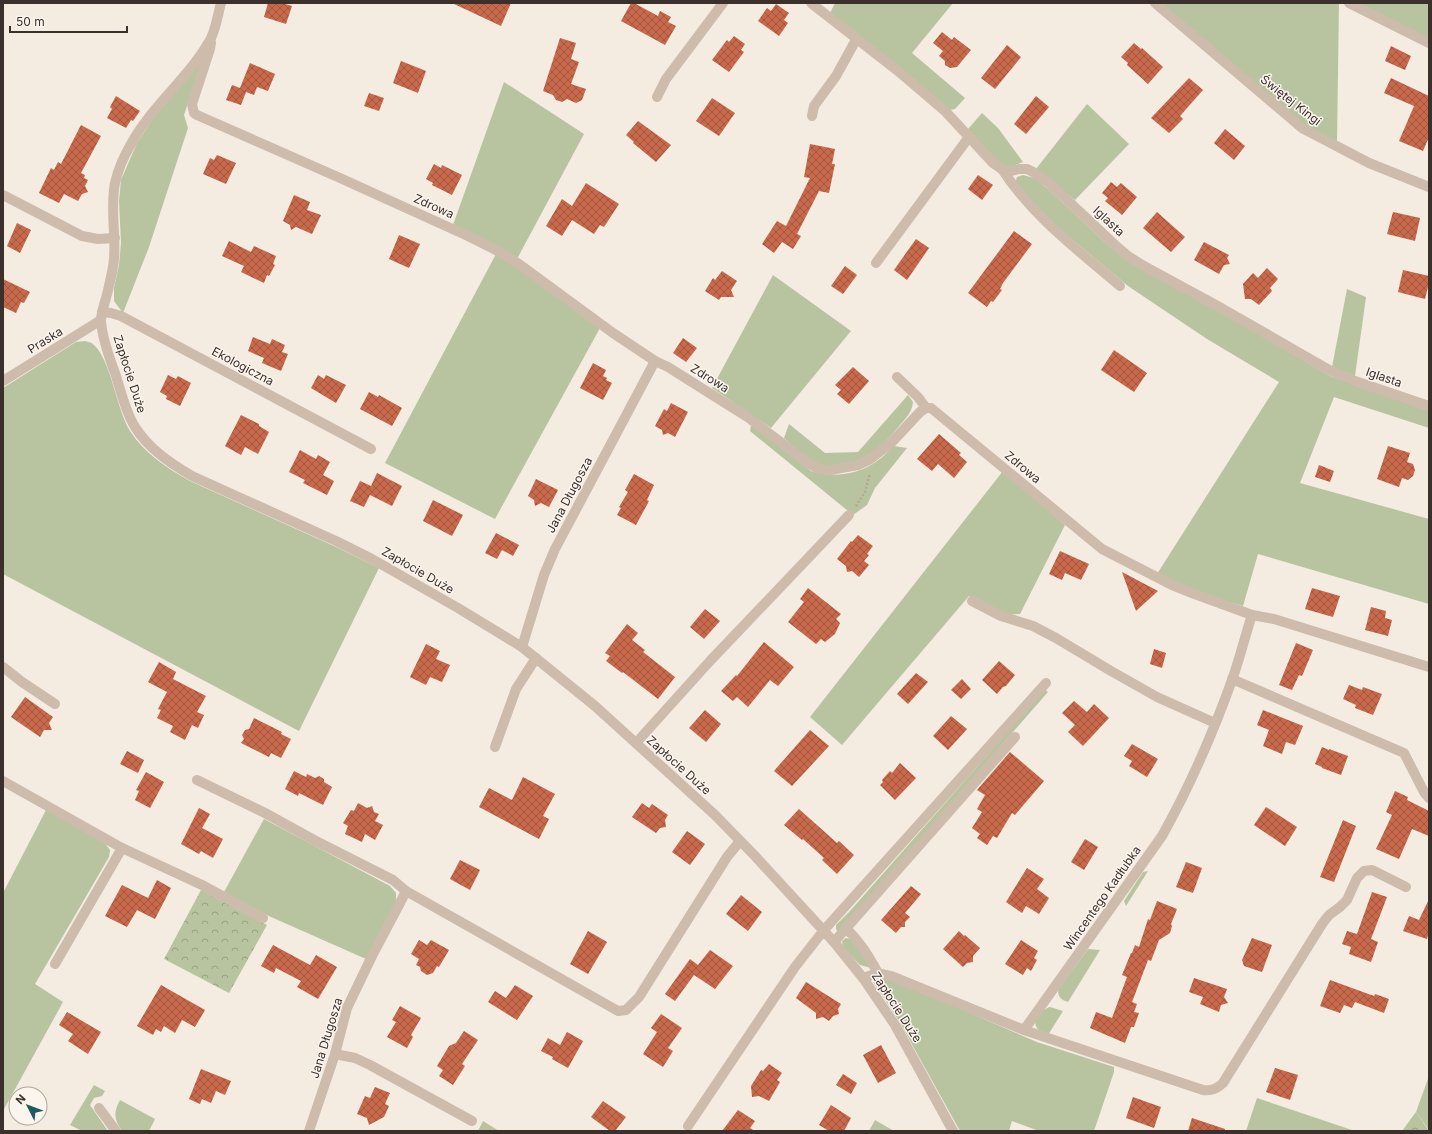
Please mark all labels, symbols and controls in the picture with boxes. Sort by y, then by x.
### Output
scale bar [10,8,127,34]
text: 50 m [16,14,45,29]
street label: Świętej Kingi [1258,72,1324,128]
street label: Zdrowa [411,190,457,222]
street label: Iglasta [1090,203,1128,239]
street label: Praska [25,323,65,357]
street label: Zapłocie Duże [110,333,150,415]
street label: Ekologiczna [209,343,277,389]
street label: Zdrowa [688,360,732,396]
street label: Iglasta [1364,364,1404,390]
street label: Zdrowa [1002,448,1044,486]
street label: Jana Długosza [543,455,595,535]
street label: Zapłocie Duże [379,543,457,597]
street label: Zapłocie Duże [644,732,714,798]
street label: Wincentego Kadłubka [1060,843,1144,953]
street label: Zapłocie Duże [869,969,925,1045]
street label: Jana Długosza [307,996,345,1080]
north arrow [8,1086,48,1126]
text: N [13,1092,29,1107]

